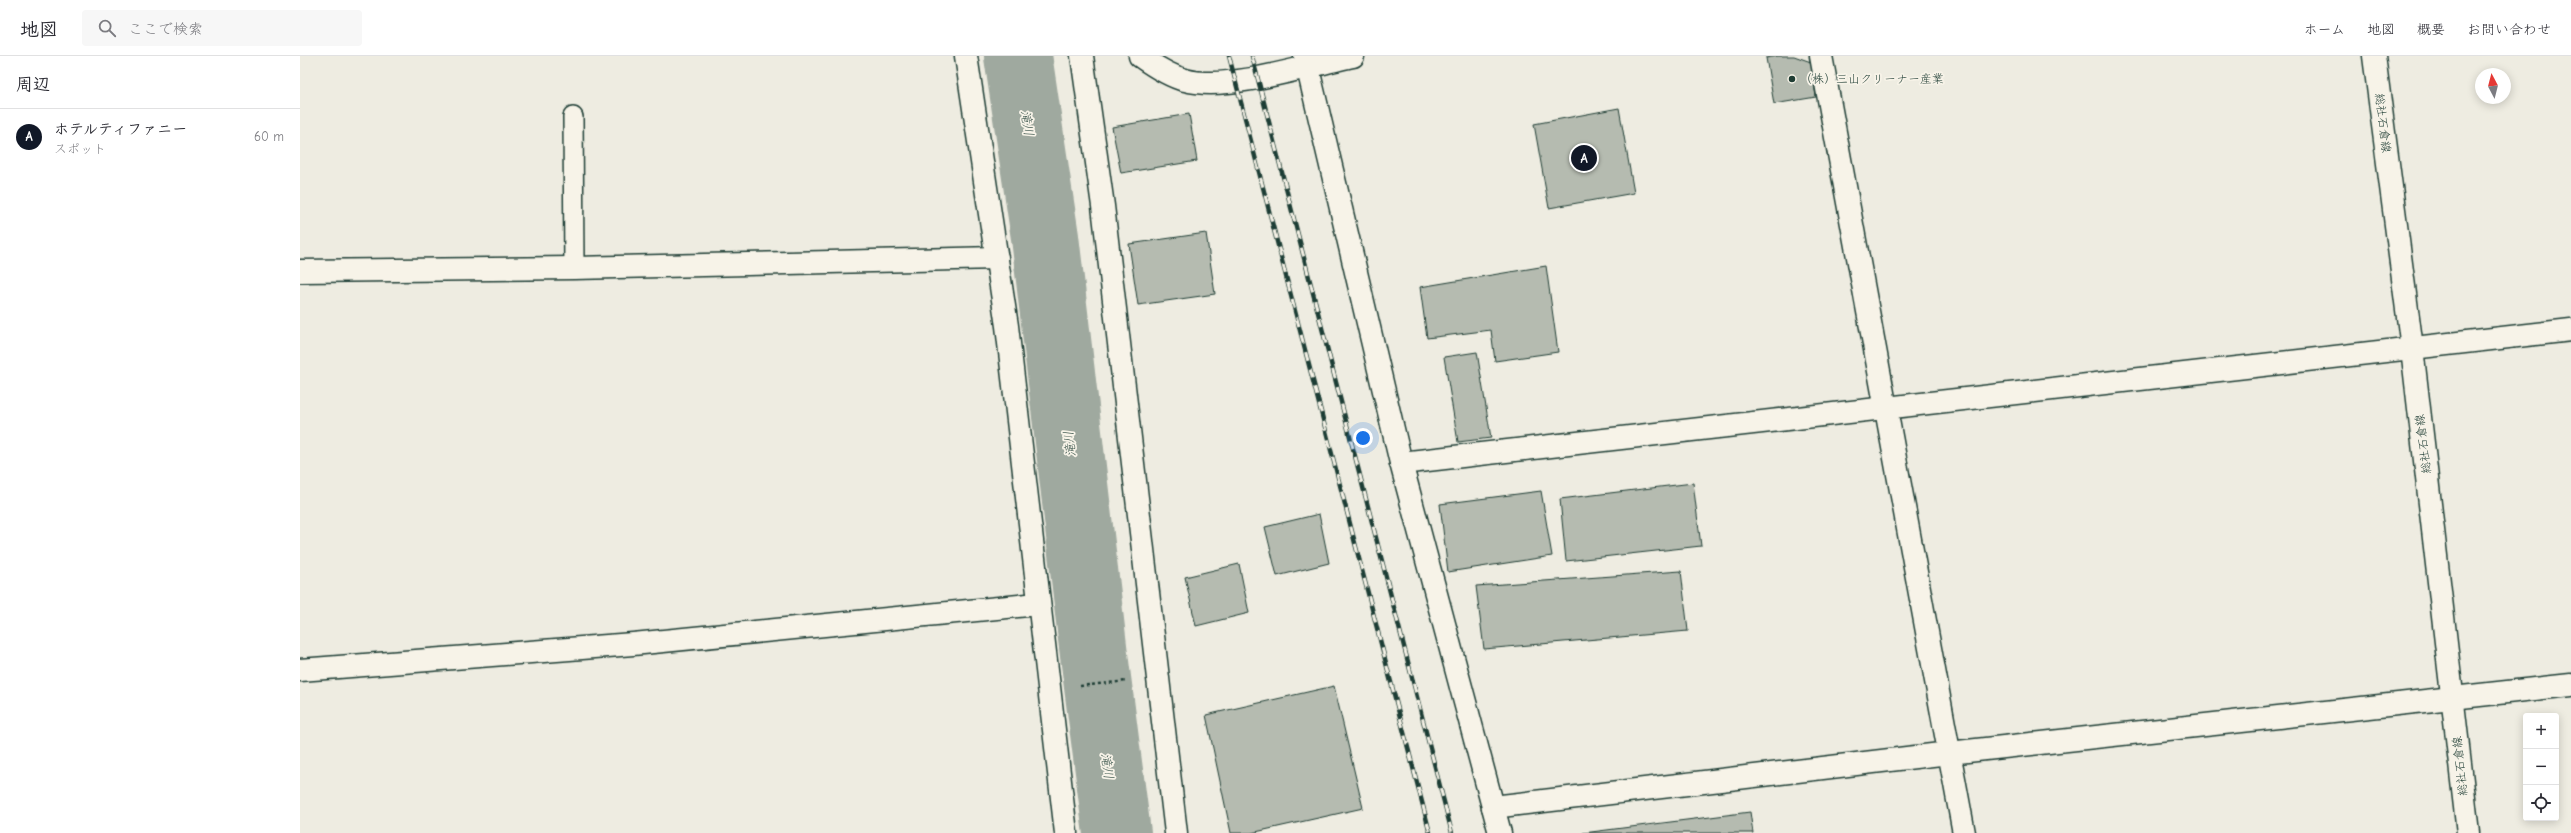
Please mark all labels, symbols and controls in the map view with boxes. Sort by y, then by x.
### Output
search box [82,10,362,46]
icon: search [96,17,118,39]
text: 地図 [20,19,58,41]
text: ここで検索 [128,20,203,38]
text: ホーム [2304,21,2345,38]
text: 地図 [2367,21,2395,38]
text: 概要 [2417,21,2445,38]
text: お問い合わせ [2467,21,2551,38]
north arrow [2475,68,2511,104]
place label: （株）三山クリーナー産業 [1800,72,1944,86]
marker: （株）三山クリーナー産業 [1787,74,1797,84]
text: 周辺 [16,75,50,94]
street label: 総社石倉線 [2372,92,2394,154]
water label: 滝川 [1018,109,1037,137]
text: ホテルティファニー [54,120,187,138]
text: A [25,129,33,144]
text: 60 m [254,129,284,144]
text: スポット [54,141,106,156]
pin: A [1571,143,1597,173]
street label: 総社石倉線 [2412,413,2434,475]
your location [1353,428,1373,448]
water label: 滝川 [1060,430,1079,458]
map controls [2523,713,2559,821]
button: + [2523,713,2559,749]
street label: 総社石倉線 [2450,735,2470,797]
button: − [2523,749,2559,785]
water label: 滝川 [1098,752,1117,780]
button: locate [2523,785,2559,821]

